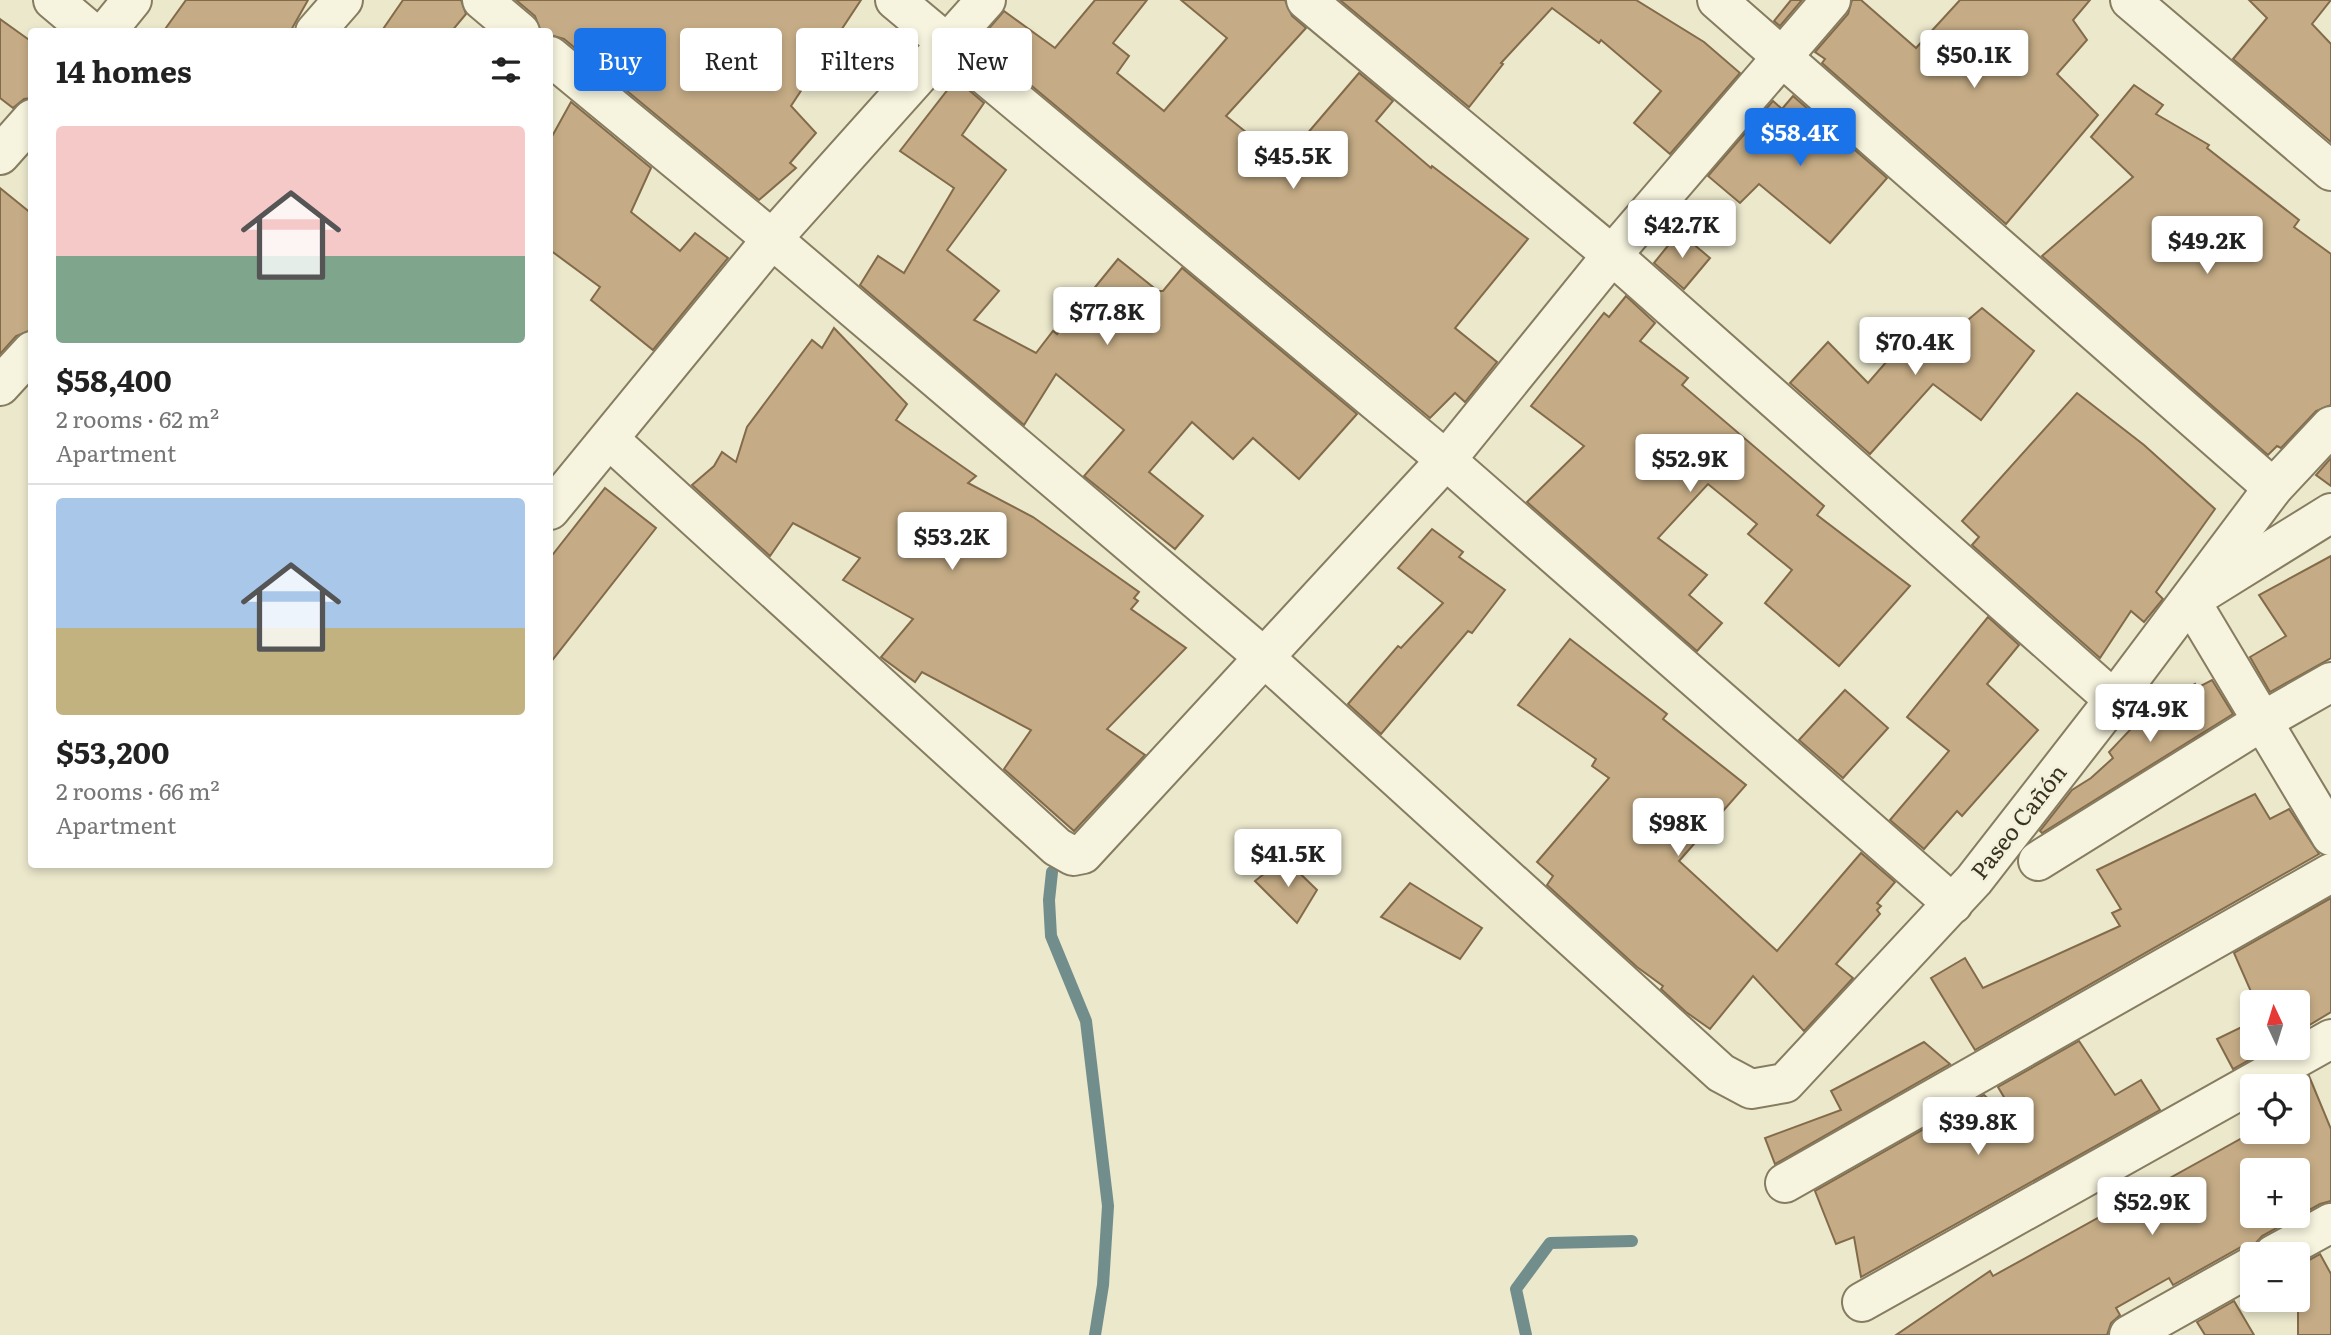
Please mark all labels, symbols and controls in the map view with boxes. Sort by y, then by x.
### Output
chip: Buy [574,28,666,91]
chip: Rent [680,28,782,91]
chip: Filters [796,28,918,91]
chip: New [932,28,1032,91]
pin: $50.1K [1917,31,2031,90]
text: $50.1K [1936,36,2012,70]
text: 14 homes [56,48,192,92]
icon: filters [487,51,525,89]
pin: $58.4K [1743,108,1857,168]
text: $58.4K [1761,114,1839,148]
pin: $45.5K [1236,132,1350,191]
text: $45.5K [1254,137,1332,171]
icon: home [228,172,354,298]
pin: $42.7K [1625,201,1739,260]
text: $42.7K [1644,206,1720,240]
pin: $49.2K [2150,216,2264,276]
text: $49.2K [2168,222,2246,256]
pin: $77.8K [1050,288,1164,347]
text: $77.8K [1069,293,1145,327]
pin: $70.4K [1858,318,1972,377]
text: $70.4K [1875,323,1955,357]
text: $58,400 [56,357,172,401]
text: 2 rooms · 62 m² [56,401,219,435]
pin: $52.9K [1633,434,1747,494]
text: Apartment [56,435,176,469]
text: $52.9K [1651,440,1729,474]
pin: $53.2K [895,512,1009,572]
text: $53.2K [914,518,990,552]
icon: home [228,544,354,670]
pin: $74.9K [2093,684,2207,744]
text: $74.9K [2111,690,2189,724]
text: $53,200 [56,729,169,773]
street label: Paseo Cañón [1962,756,2073,886]
text: 2 rooms · 66 m² [56,773,220,807]
pin: $98K [1637,798,1719,858]
text: $98K [1649,804,1707,838]
text: Apartment [56,807,176,841]
pin: $41.5K [1231,830,1345,889]
text: $41.5K [1250,835,1326,869]
north arrow [2240,990,2310,1060]
map controls [2240,990,2310,1312]
button: locate [2240,1074,2310,1144]
pin: $39.8K [1921,1098,2035,1157]
text: $39.8K [1939,1103,2017,1137]
button: + [2240,1158,2310,1228]
pin: $52.9K [2095,1178,2209,1237]
text: $52.9K [2113,1183,2191,1217]
button: − [2240,1242,2310,1312]

